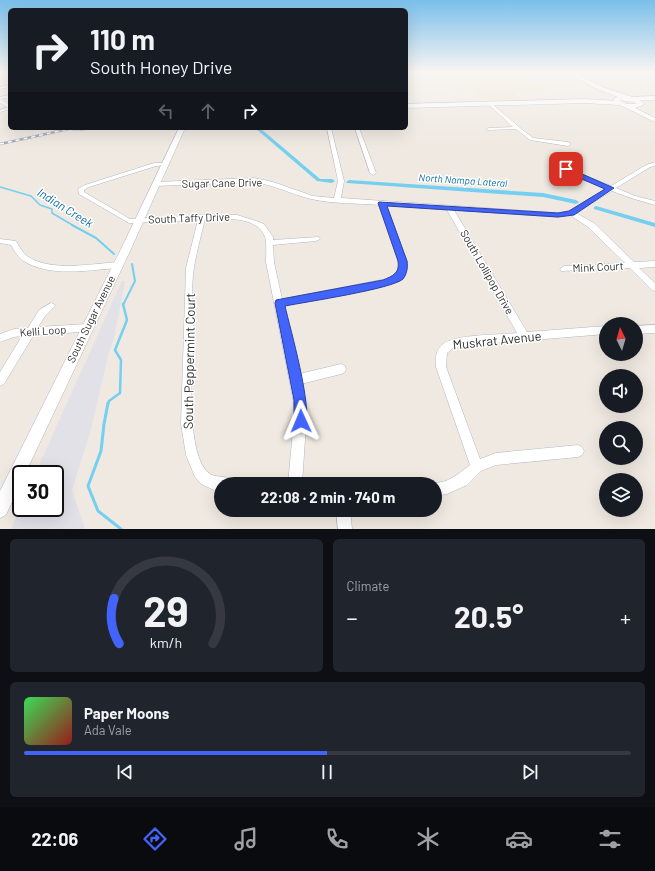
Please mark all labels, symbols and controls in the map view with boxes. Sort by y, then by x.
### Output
text: 110 m [90,22,155,56]
icon: right [24,24,76,76]
text: South Honey Drive [90,56,232,78]
icon: left [155,100,177,122]
icon: ahead [197,100,219,122]
icon: right [239,100,261,122]
pin [549,152,583,186]
icon: arrive [555,158,577,180]
water label: North Nampa Lateral [418,171,509,189]
street label: Sugar Cane Drive [182,175,263,190]
water label: Indian Creek [35,185,96,230]
street label: South Taffy Drive [148,210,230,225]
street label: South Lollipop Drive [458,227,517,316]
street label: Mink Court [572,259,624,274]
street label: South Sugar Avenue [64,273,117,365]
street label: South Peppermint Court [180,293,198,429]
north arrow [599,317,643,361]
map controls [599,317,643,517]
street label: Kelli Loop [19,322,67,339]
street label: Muskrat Avenue [452,327,542,353]
button: sound [599,369,643,413]
position arrow [280,400,322,442]
button: search [599,421,643,465]
speed limit sign: 30 [12,465,64,517]
button: layers [599,473,643,517]
text: 22:08 · 2 min · 740 m [261,488,395,506]
text: Climate [347,578,390,594]
text: 29 [144,584,189,634]
text: 20.5° [454,598,523,634]
text: − [347,604,358,630]
text: + [620,604,631,630]
text: km/h [150,633,182,650]
text: Paper Moons [84,704,169,722]
text: Ada Vale [84,722,132,738]
icon: previous [114,761,136,783]
icon: pause [316,761,338,783]
icon: next [519,761,541,783]
icon: directions [141,825,169,853]
icon: music [232,825,260,853]
icon: phone [323,825,351,853]
icon: climate [414,825,442,853]
icon: car [505,825,533,853]
icon: filters [596,825,624,853]
text: 22:06 [31,828,78,850]

